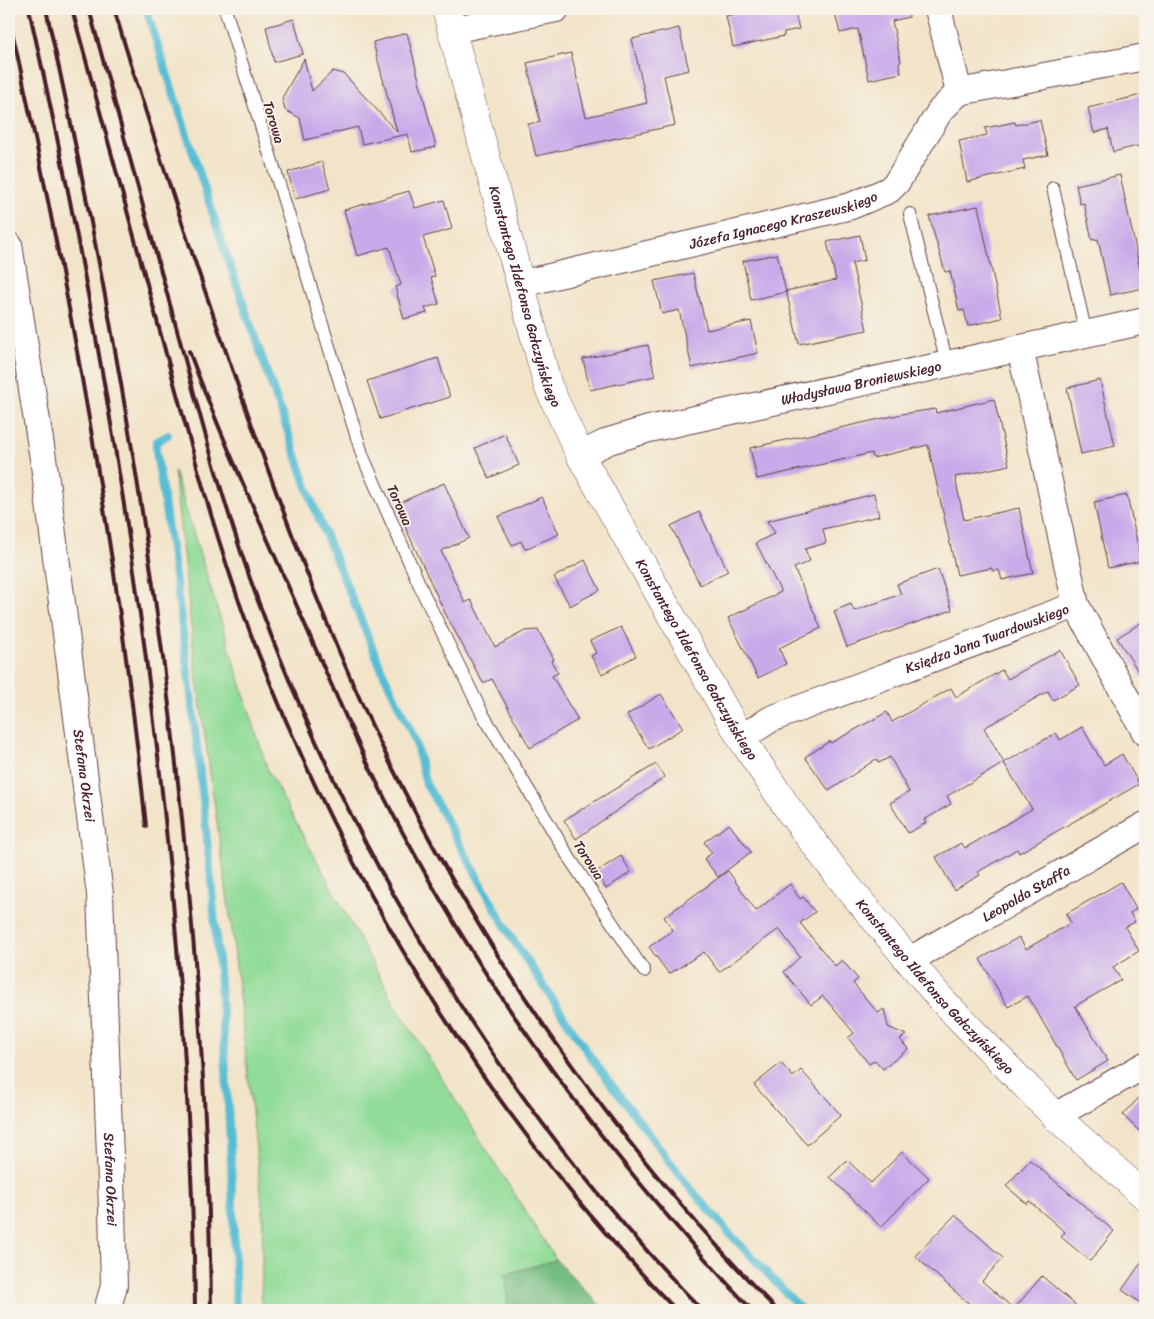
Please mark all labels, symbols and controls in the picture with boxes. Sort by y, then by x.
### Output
street label: Torowa [255,98,292,146]
street label: Konstantego Ildefonsa Gałczyńskiego [481,183,568,412]
street label: Józefa Ignacego Kraszewskiego [686,184,882,257]
street label: Władysława Broniewskiego [779,354,944,413]
street label: Torowa [379,480,420,530]
street label: Konstantego Ildefonsa Gałczyńskiego [628,554,765,766]
street label: Księdza Jana Twardowskiego [901,597,1073,681]
street label: Stefana Okrzei [66,728,103,825]
street label: Torowa [566,835,611,885]
street label: Leopolda Staffa [977,858,1075,929]
street label: Konstantego Ildefonsa Gałczyńskiego [849,893,1020,1081]
street label: Stefana Okrzei [96,1132,124,1228]

